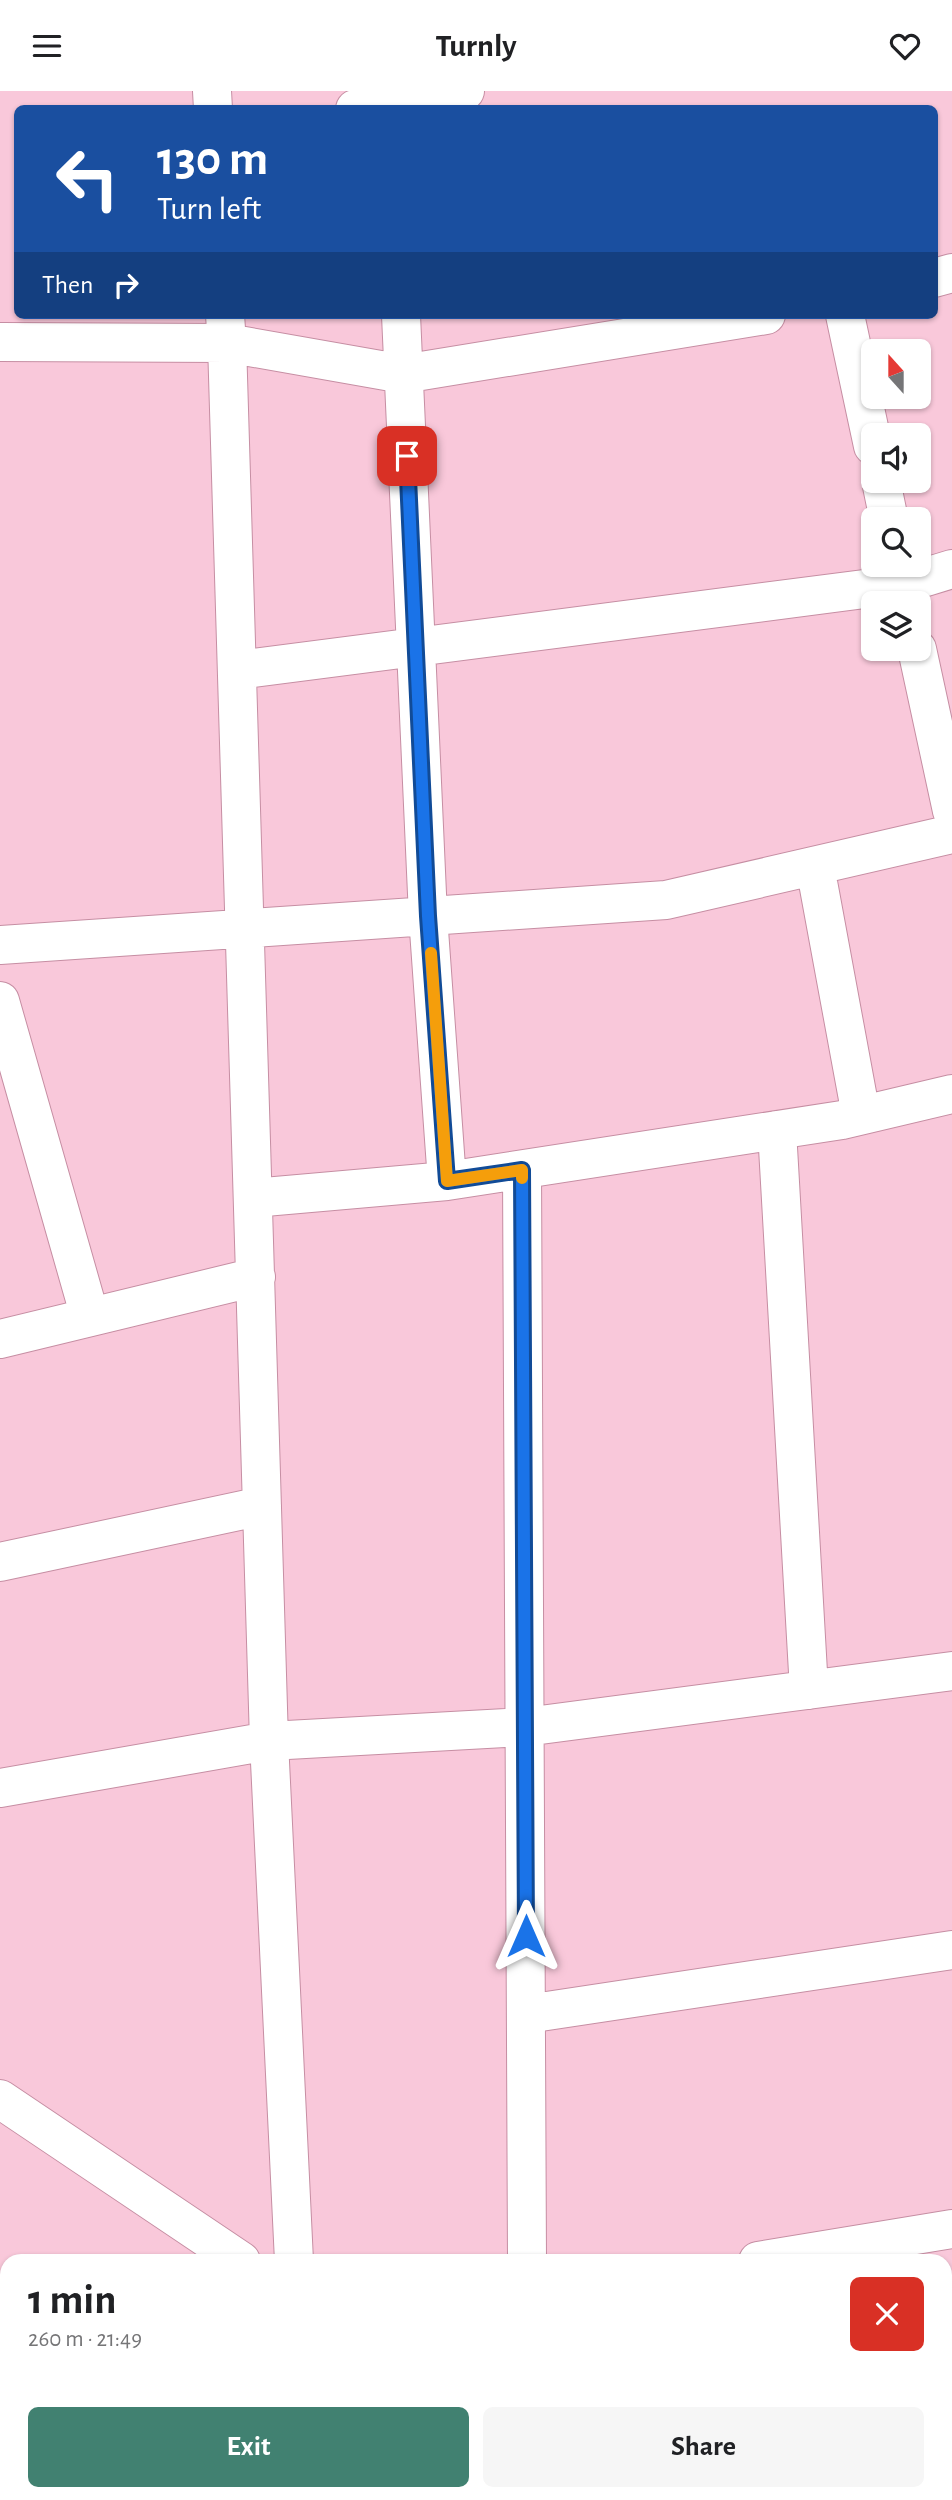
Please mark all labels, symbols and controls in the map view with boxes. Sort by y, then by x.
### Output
icon: menu [28,27,66,65]
icon: heart [886,27,924,65]
text: Turnly [435,30,517,62]
icon: left [42,133,133,224]
text: 130 m [157,135,268,184]
text: Turn left [157,193,261,225]
icon: right [107,266,145,304]
text: Then [42,272,93,298]
north arrow [861,339,931,409]
map controls [861,339,931,661]
button: sound [861,423,931,493]
pin [377,426,437,486]
icon: arrive [388,437,426,475]
button: search [861,507,931,577]
button: layers [861,591,931,661]
position arrow [489,1899,563,1973]
button: close [850,2277,924,2351]
text: 1 min [28,2279,117,2321]
text: 260 m · 21:49 [28,2328,142,2351]
button: Exit [28,2407,469,2487]
button: Share [483,2407,924,2487]

